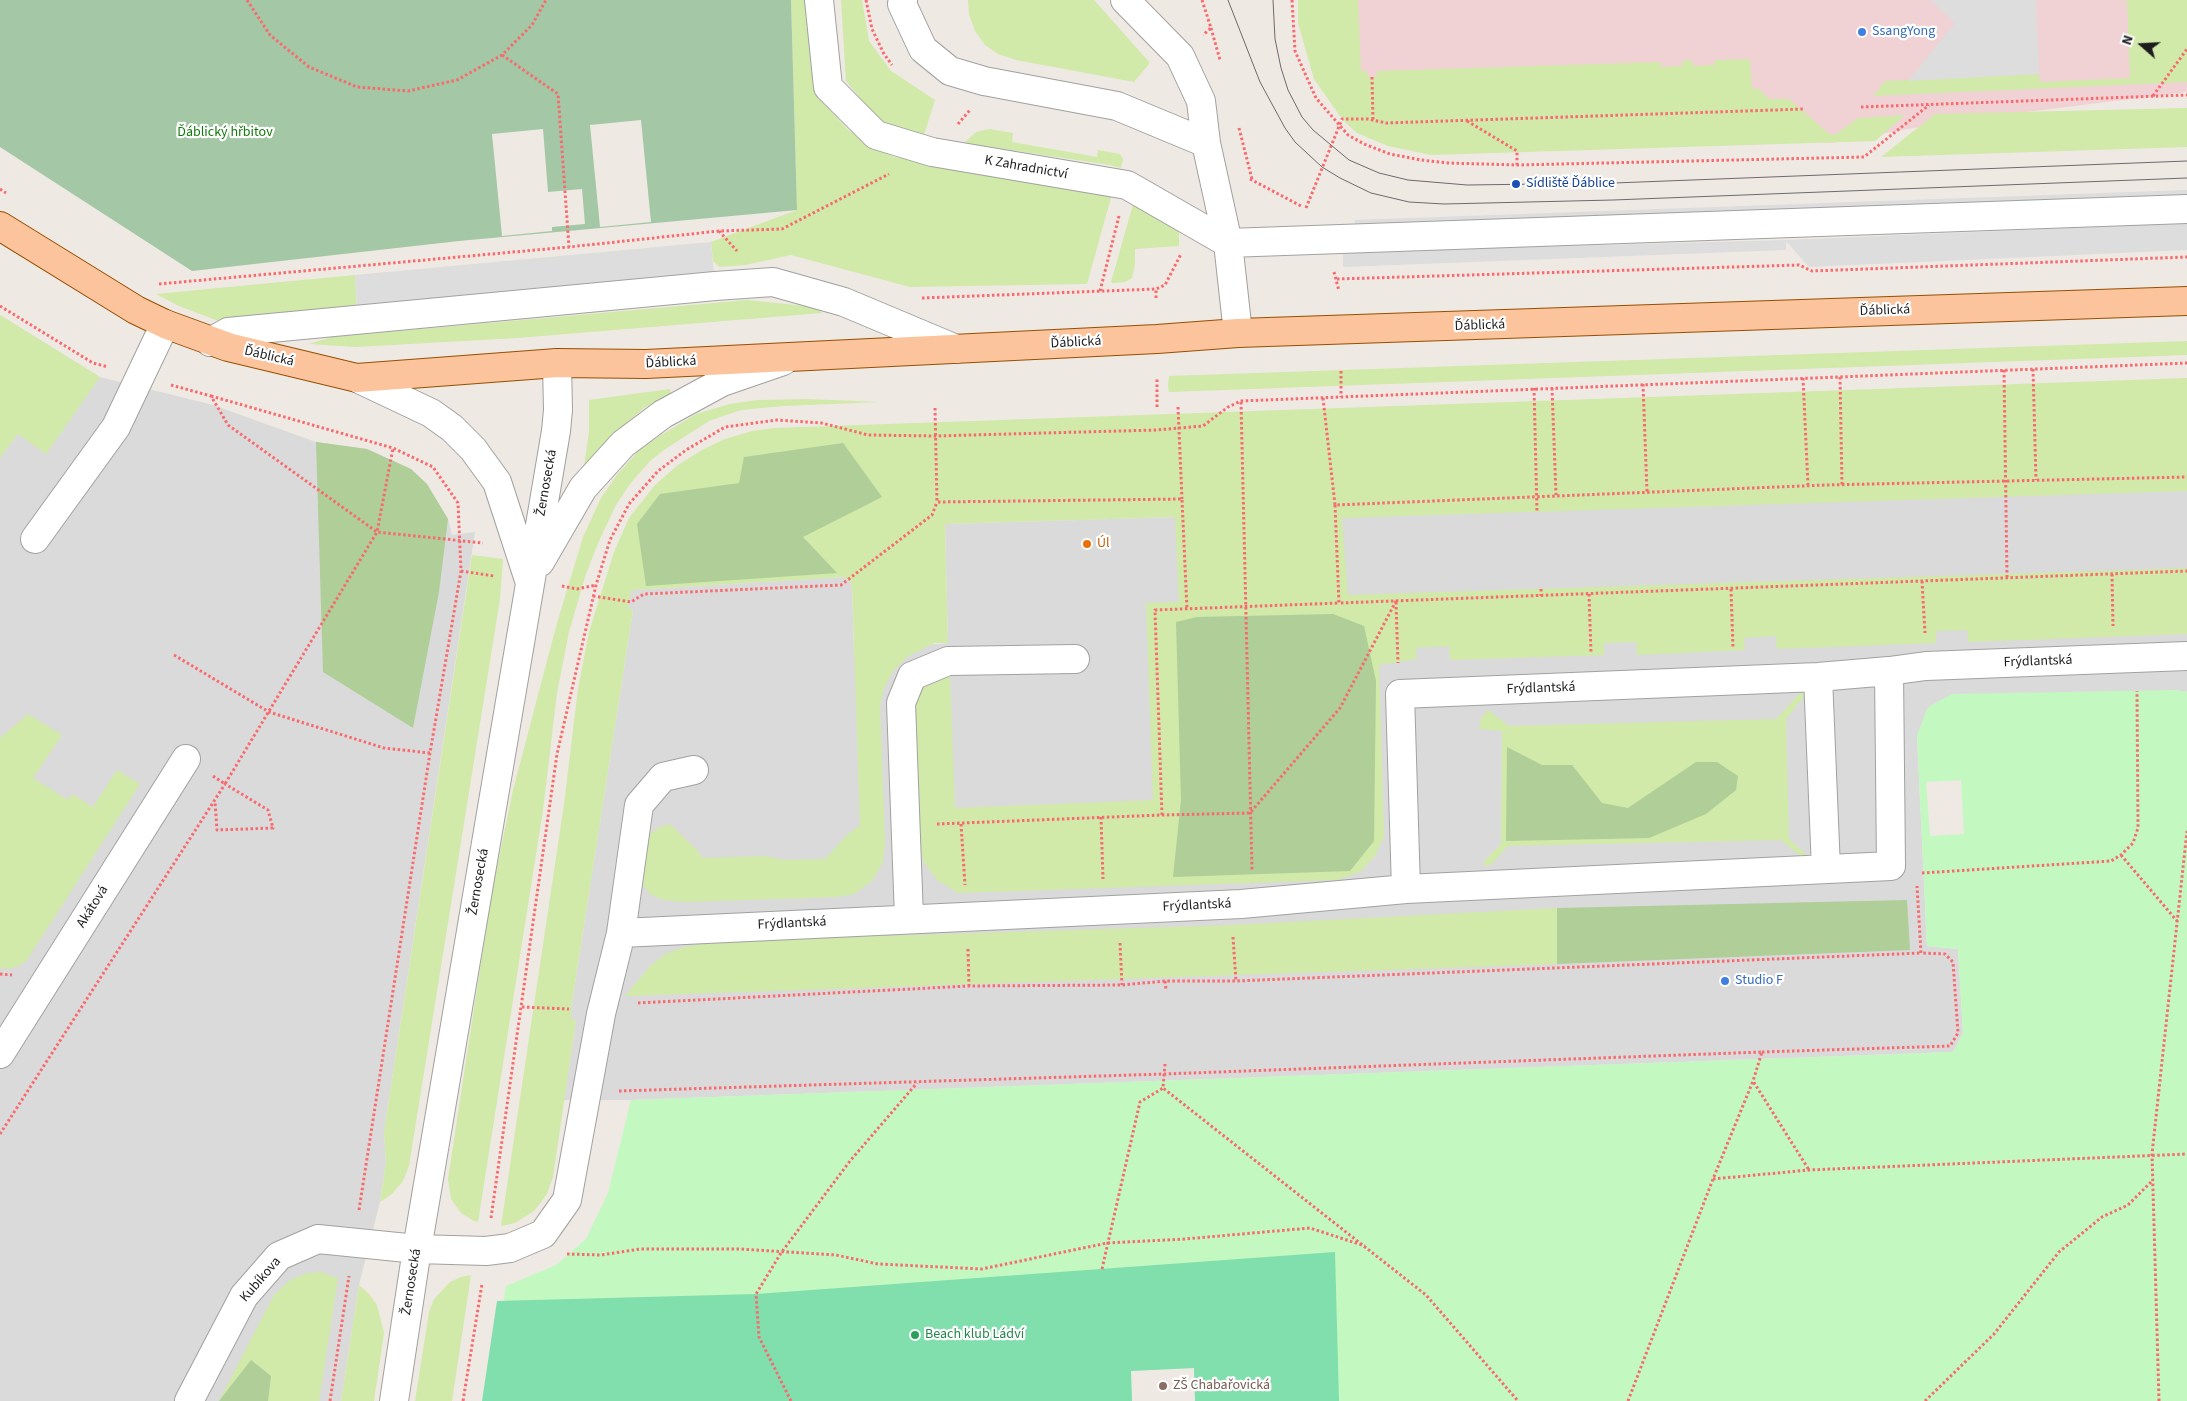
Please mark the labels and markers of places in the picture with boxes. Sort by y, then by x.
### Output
place label: SsangYong [1872,24,1935,40]
marker: SsangYong [1856,26,1868,38]
place label: Sídliště Ďáblice [1526,176,1615,192]
marker: Sídliště Ďáblice [1510,178,1522,190]
place label: Úl [1097,536,1110,552]
marker: Úl [1081,538,1093,550]
place label: Studio F [1735,973,1783,989]
marker: Studio F [1719,975,1731,987]
place label: Beach klub Ládví [925,1327,1024,1343]
marker: Beach klub Ládví [909,1329,921,1341]
place label: ZŠ Chabařovická [1173,1378,1270,1394]
marker: ZŠ Chabařovická [1157,1380,1169,1392]

